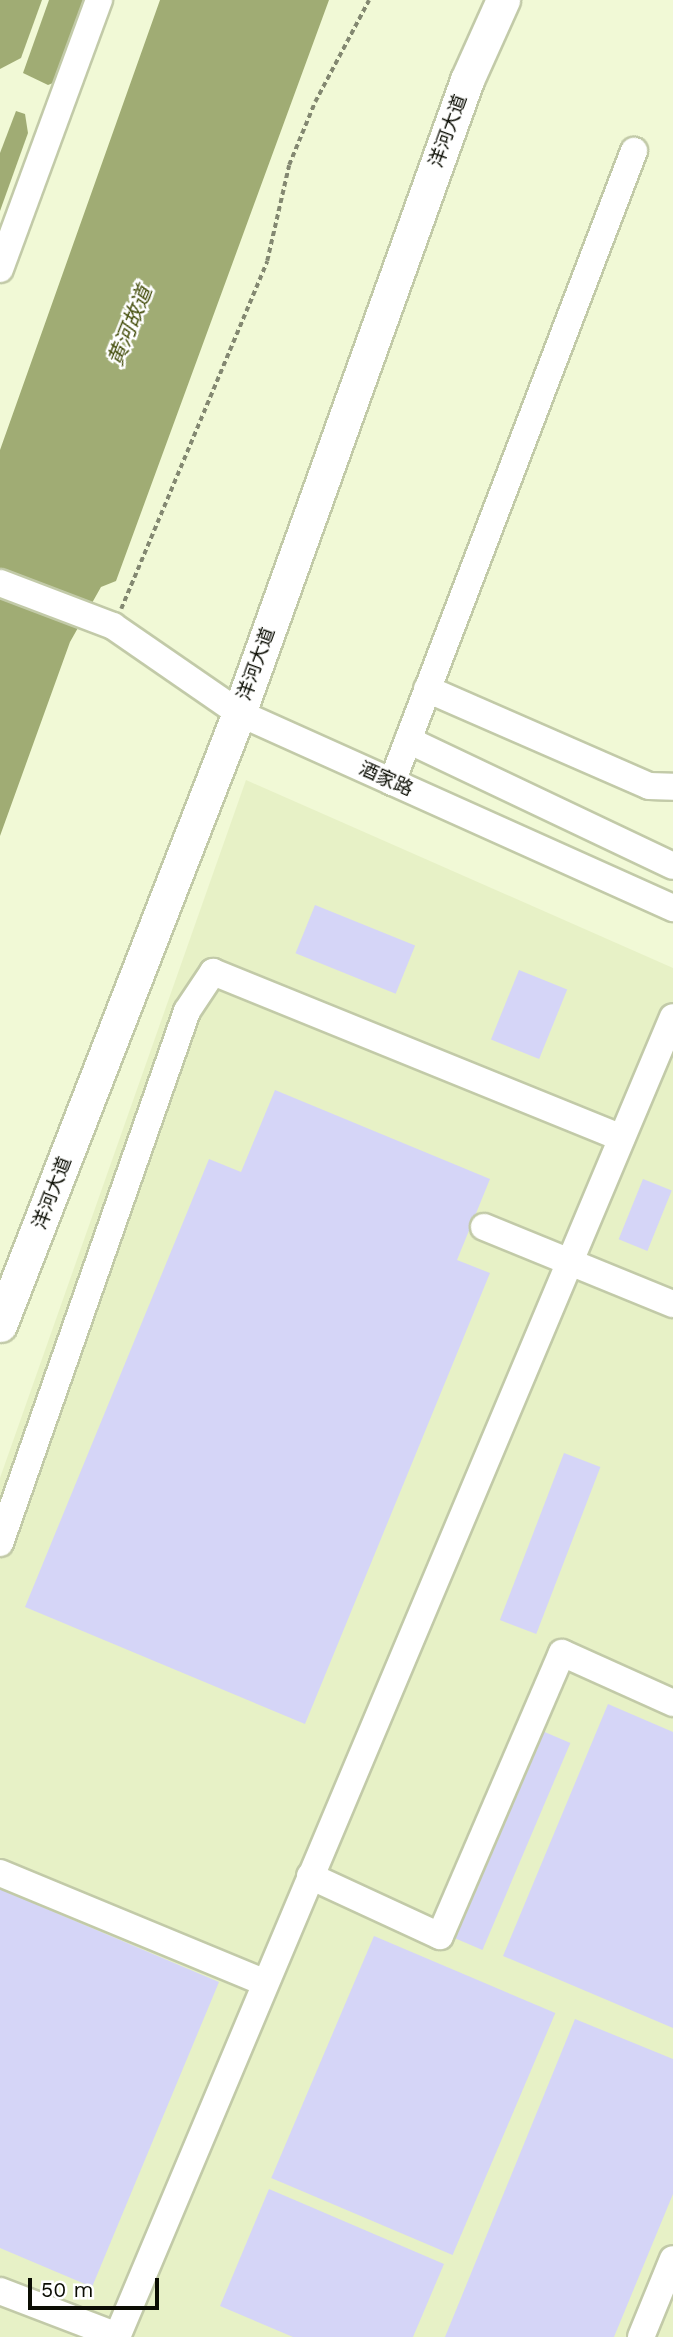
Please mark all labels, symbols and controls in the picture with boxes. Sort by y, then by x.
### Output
street label: 洋河大道 [424,91,472,171]
water label: 黄河故道 [103,282,157,370]
street label: 洋河大道 [232,624,280,704]
street label: 酒家路 [355,757,417,801]
street label: 洋河大道 [28,1153,76,1233]
scale bar [32,2264,163,2308]
text: 50 m [41,2277,93,2302]

